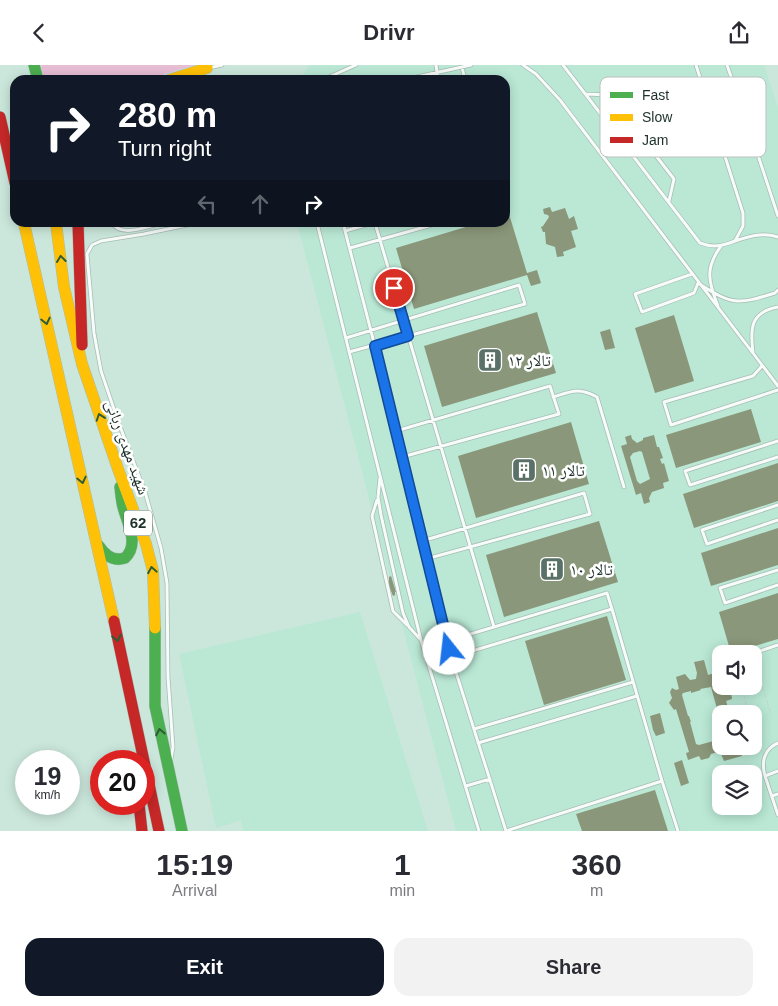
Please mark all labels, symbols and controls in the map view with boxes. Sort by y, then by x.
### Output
icon: back [25,19,53,47]
icon: share [725,19,753,47]
text: Drivr [363,20,415,45]
legend [600,77,766,157]
text: Fast [642,87,669,103]
icon: right [35,95,100,160]
text: 280 m [118,95,217,134]
text: Slow [642,109,673,125]
text: Jam [642,132,668,148]
text: Turn right [118,136,211,161]
icon: left [193,190,221,218]
icon: ahead [246,190,274,218]
icon: right [299,190,327,218]
one-way arrow [56,255,67,263]
pin [373,267,415,309]
icon: arrive [380,274,408,302]
one-way arrow [40,317,51,326]
building icon: تالار ۱۲ [477,347,503,373]
place label: تالار ۱۲ [508,352,551,370]
street label: شهید مهدی ربانی [101,397,153,498]
one-way arrow [96,413,106,421]
building icon: تالار ۱۱ [511,457,537,483]
place label: تالار ۱۱ [542,462,585,480]
one-way arrow [76,475,87,484]
road number: 62 [124,511,152,535]
building icon: تالار ۱۰ [539,556,565,582]
place label: تالار ۱۰ [570,561,613,579]
one-way arrow [147,566,157,575]
position arrow [422,622,474,674]
one-way arrow [111,634,122,643]
map controls [712,645,762,815]
button: sound [712,645,762,695]
button: search [712,705,762,755]
one-way arrow [156,728,166,736]
speed limit sign: 20 [90,750,155,815]
text: 19 [34,762,61,790]
button: layers [712,765,762,815]
text: km/h [34,788,61,802]
text: 15:19 [156,848,233,881]
text: 1 [394,848,411,881]
text: 360 [572,848,622,881]
text: Arrival [172,882,217,899]
text: min [389,882,415,899]
text: m [590,882,603,899]
button: Exit [25,938,384,996]
button: Share [394,938,753,996]

